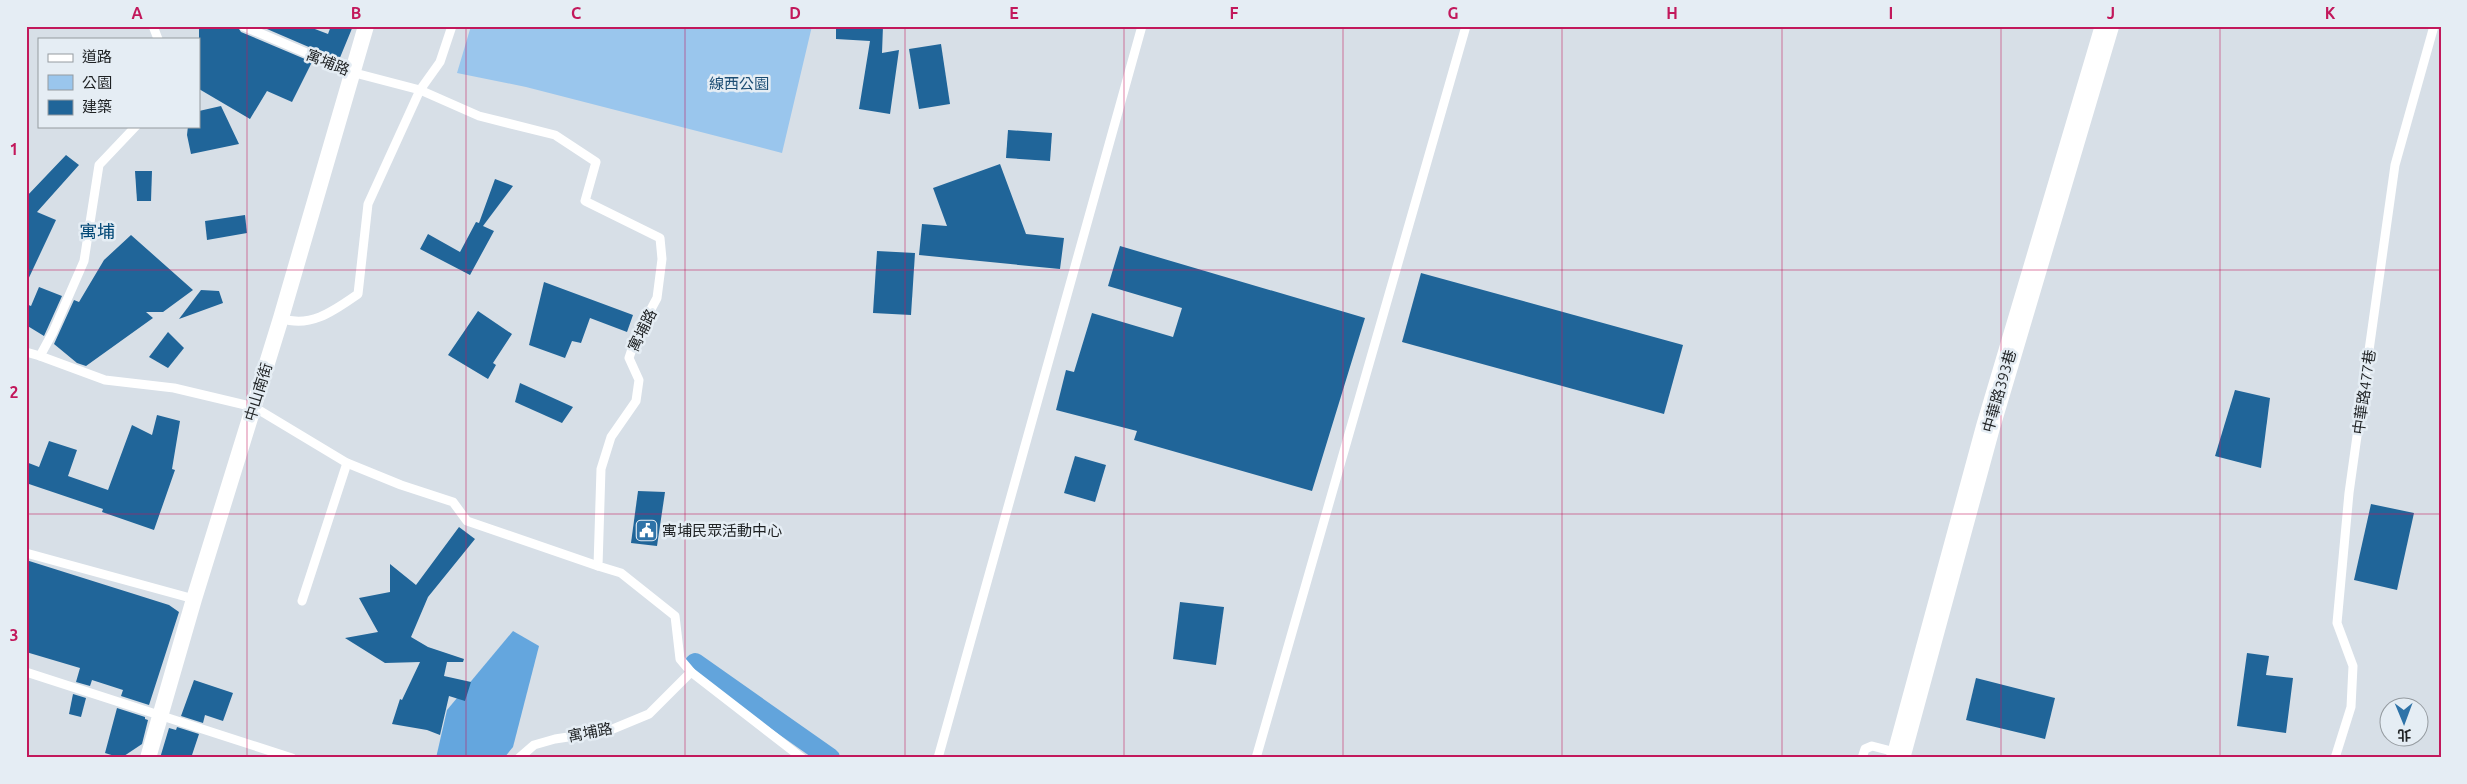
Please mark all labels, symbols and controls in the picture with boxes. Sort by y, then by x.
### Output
text: A [131,4,143,22]
text: B [351,4,361,22]
text: C [571,4,581,22]
text: D [789,4,801,22]
text: E [1009,4,1019,22]
text: F [1230,4,1239,22]
text: G [1447,4,1459,22]
text: H [1666,4,1678,22]
text: I [1889,4,1893,22]
text: J [2107,4,2115,22]
text: K [2325,4,2336,22]
legend [38,38,200,128]
street label: 寓埔路 [304,46,352,78]
text: 道路 [82,48,112,65]
text: 公園 [82,74,112,91]
park label: 線西公園 [709,75,769,92]
text: 建築 [82,98,112,115]
text: 1 [9,140,19,158]
district label: 寓埔 [79,221,115,241]
street label: 寓埔路 [624,306,660,354]
street label: 中華路393巷 [1979,348,2019,434]
street label: 中華路477巷 [2350,349,2378,435]
street label: 中山南街 [241,361,275,423]
text: 2 [9,383,19,401]
public building icon: 寓埔民眾活動中心 [634,518,658,542]
place label: 寓埔民眾活動中心 [662,522,782,539]
text: 3 [9,626,19,644]
north arrow [2380,696,2430,746]
street label: 寓埔路 [566,719,614,745]
text: 北 [2397,727,2411,743]

